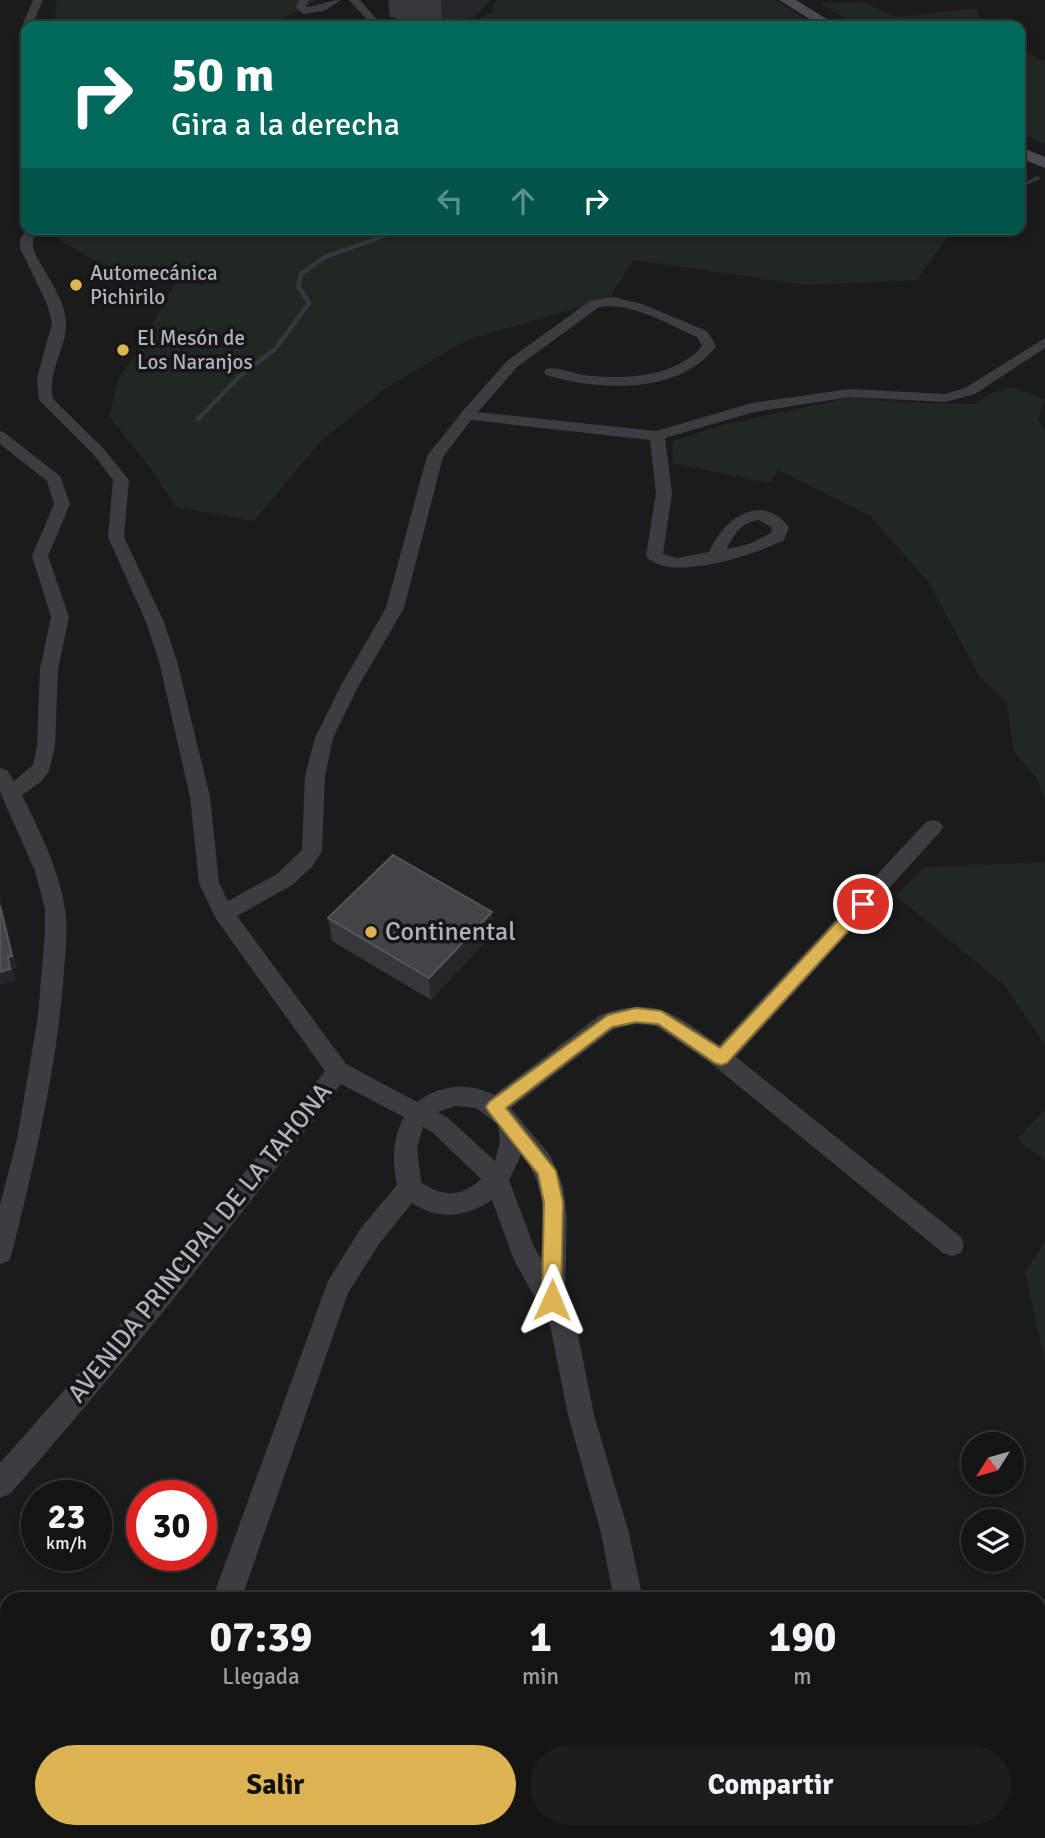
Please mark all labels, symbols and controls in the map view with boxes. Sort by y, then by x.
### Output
text: 50 m [171,45,274,105]
icon: right [56,49,147,140]
text: Gira a la derecha [171,105,400,144]
icon: left [431,182,469,220]
icon: ahead [504,182,542,220]
icon: right [577,182,615,220]
place label: Automecánica Pichirilo [90,260,218,310]
marker: Automecánica Pichirilo [68,277,84,293]
place label: El Mesón de Los Naranjos [137,325,253,375]
marker: El Mesón de Los Naranjos [115,342,131,358]
pin [833,874,893,934]
icon: arrive [844,885,882,923]
place label: Continental [385,916,516,948]
marker: Continental [363,924,379,940]
street label: AVENIDA PRINCIPAL DE LA TAHONA [61,1077,339,1409]
position arrow [515,1263,589,1337]
north arrow [961,1432,1024,1494]
map controls [961,1432,1024,1572]
speed limit sign: 30 [126,1480,217,1571]
text: 23 [48,1495,85,1538]
button: layers [961,1509,1024,1572]
text: km/h [46,1532,87,1554]
text: 07:39 [209,1612,313,1663]
text: 1 [529,1612,552,1663]
text: 190 [768,1612,837,1663]
text: Llegada [222,1662,300,1691]
text: min [522,1662,559,1691]
text: m [793,1662,812,1691]
button: Salir [35,1745,516,1825]
button: Compartir [530,1745,1011,1825]

